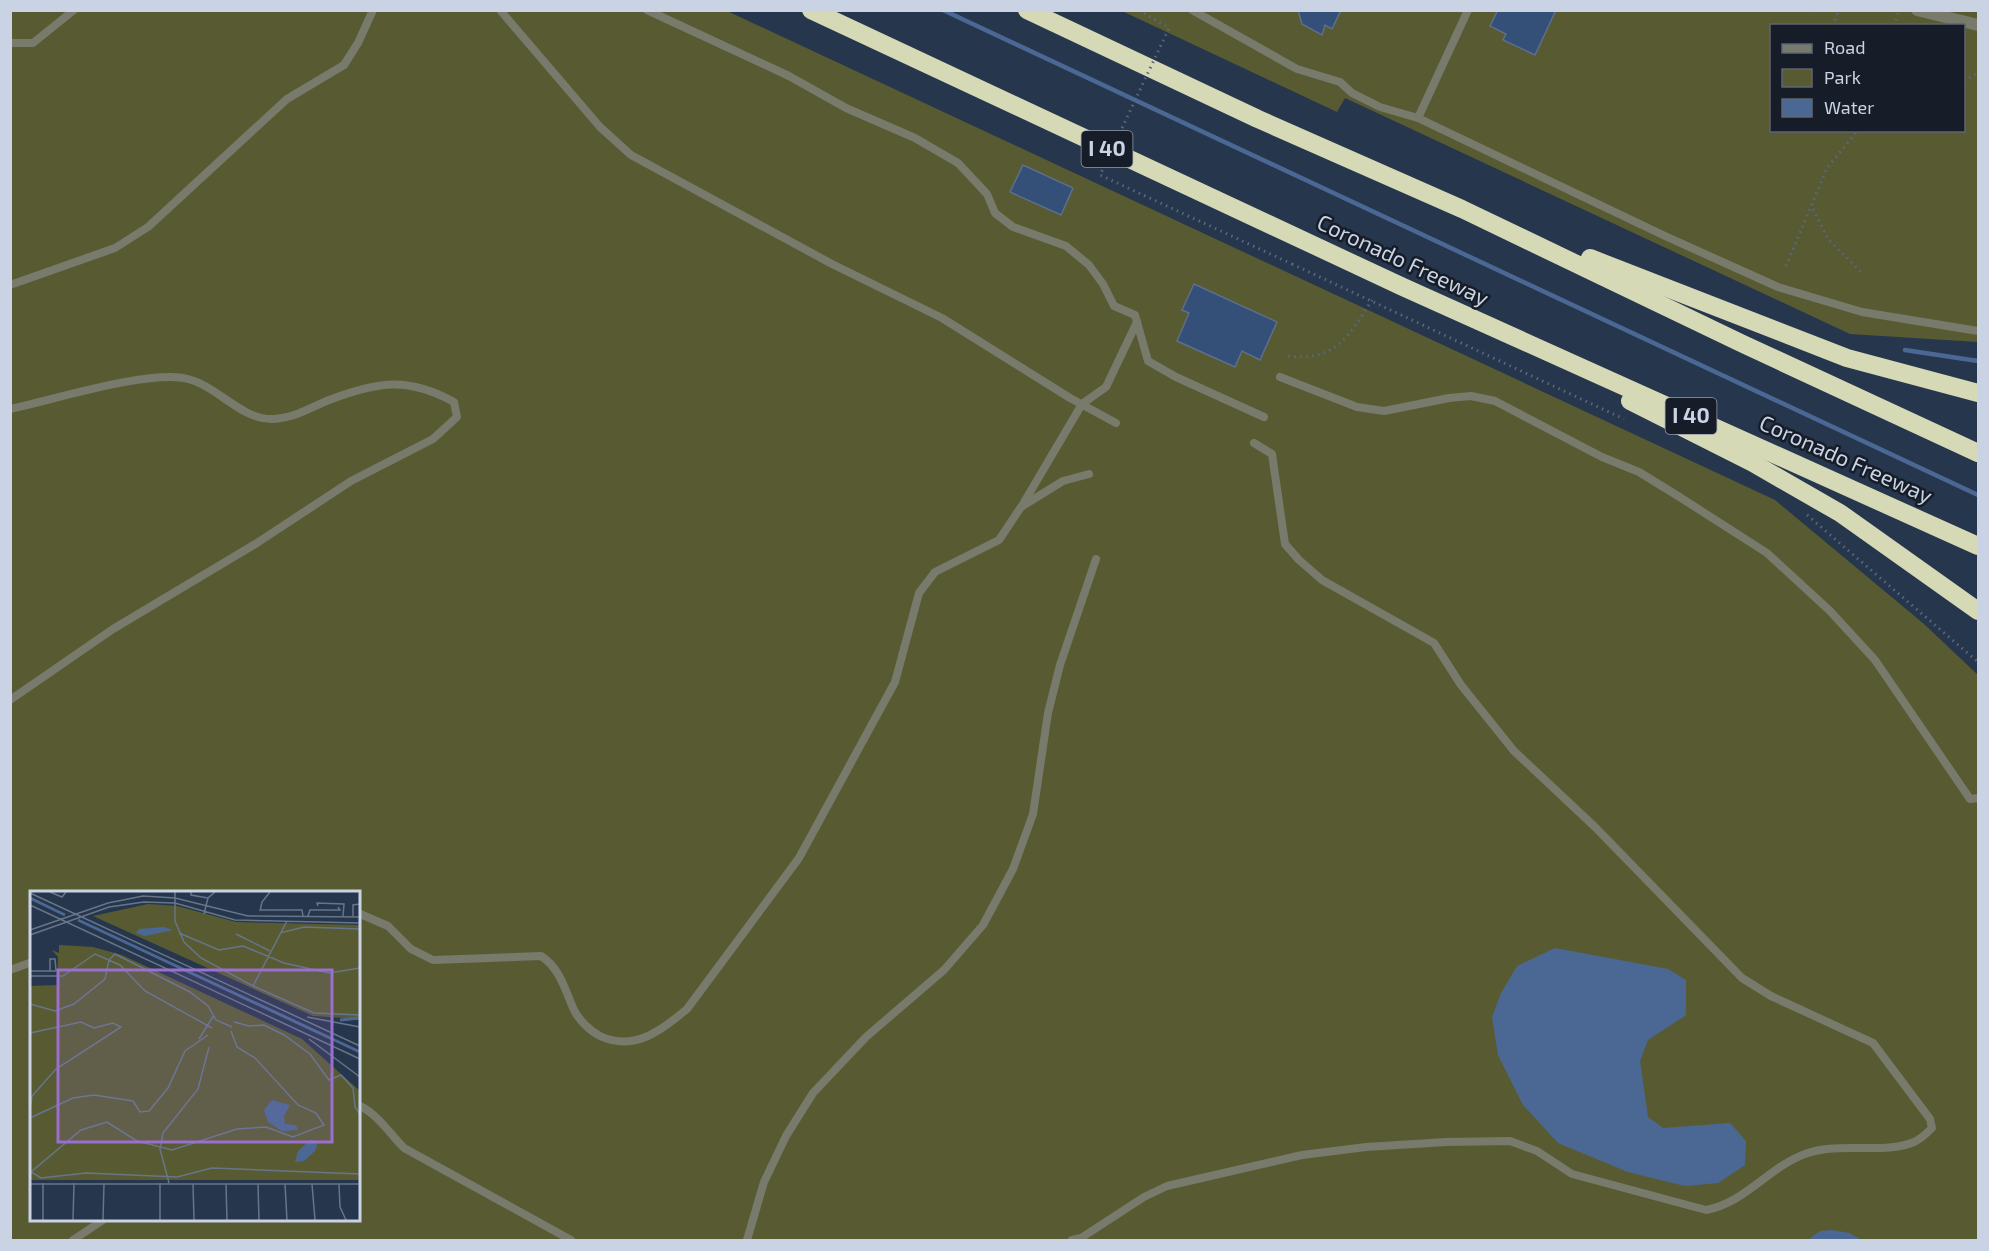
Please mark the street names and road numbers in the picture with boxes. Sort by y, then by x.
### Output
road number: I 40 [1082,131,1132,167]
street label: Coronado Freeway [1313,208,1494,310]
road number: I 40 [1666,398,1716,434]
street label: Coronado Freeway [1756,408,1937,508]

